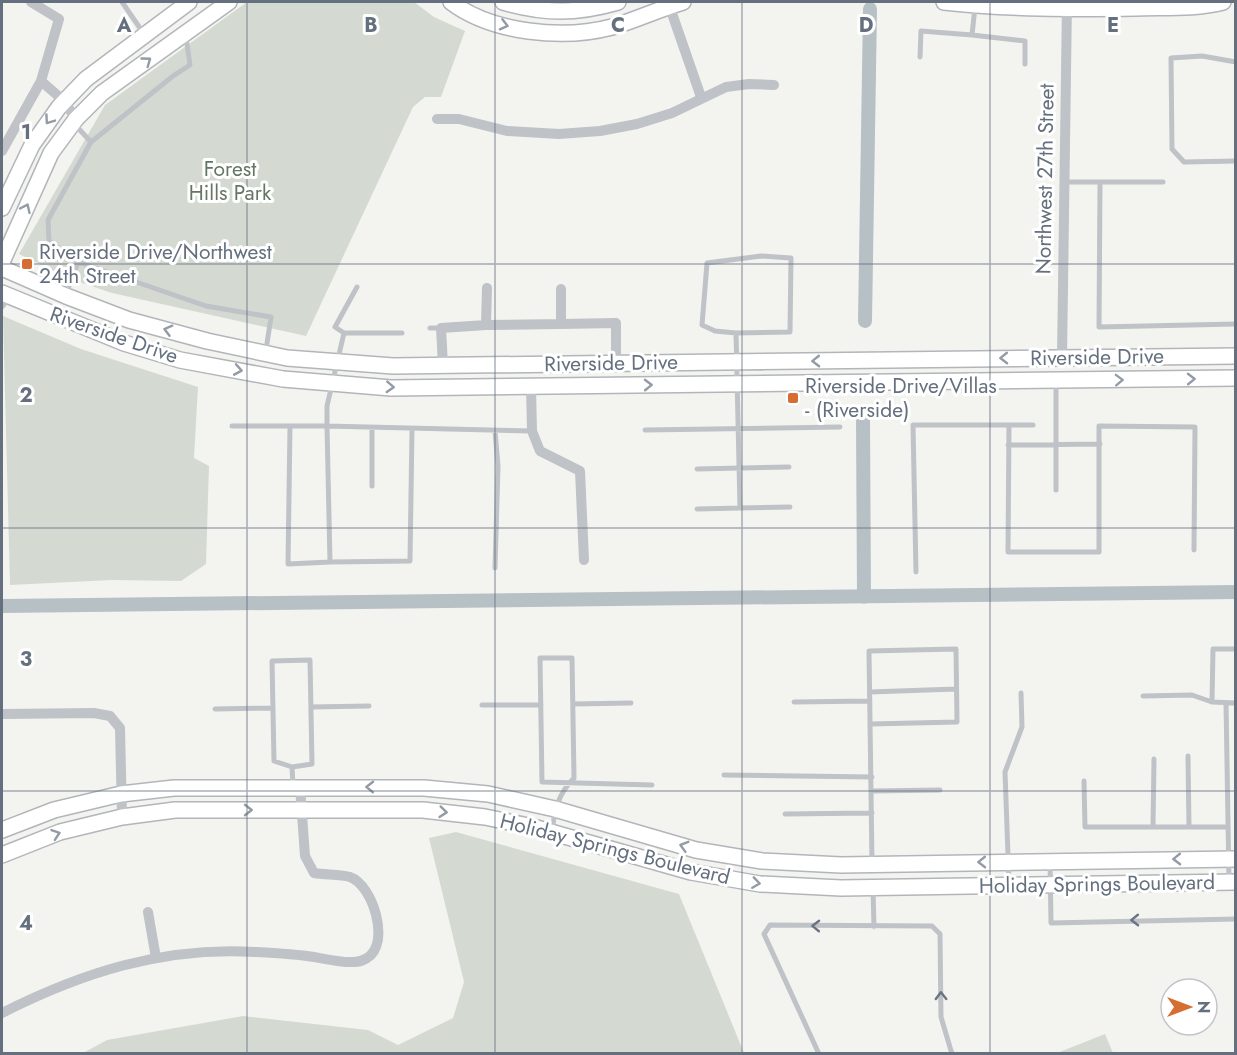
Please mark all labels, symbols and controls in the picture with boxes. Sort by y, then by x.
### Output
text: A [116,11,132,40]
text: B [364,11,378,40]
text: C [611,11,625,40]
text: D [859,11,873,40]
text: E [1107,11,1119,40]
one-way arrow [499,18,509,31]
one-way arrow [140,57,151,68]
street label: Northwest 27th Street [1028,83,1062,275]
one-way arrow [45,113,56,124]
text: 1 [21,118,31,147]
park label: Forest Hills Park [189,154,272,208]
one-way arrow [18,204,30,215]
place label: Riverside Drive/Northwest 24th Street [39,237,272,291]
marker: Riverside Drive/Northwest 24th Street [20,257,34,271]
street label: Riverside Drive [46,299,182,371]
one-way arrow [163,325,174,337]
street label: Riverside Drive [1030,341,1164,373]
street label: Riverside Drive [544,347,678,379]
one-way arrow [999,352,1008,364]
one-way arrow [812,355,821,368]
one-way arrow [233,363,243,376]
place label: Riverside Drive/Villas - (Riverside) [805,371,997,425]
one-way arrow [1187,373,1196,385]
one-way arrow [1115,374,1124,387]
one-way arrow [643,379,652,392]
text: 2 [19,381,33,410]
one-way arrow [386,381,395,394]
marker: Riverside Drive/Villas - (Riverside) [786,391,800,405]
text: 3 [20,645,32,674]
one-way arrow [365,781,374,793]
one-way arrow [244,804,253,816]
one-way arrow [439,805,448,818]
street label: Holiday Springs Boulevard [497,806,733,892]
one-way arrow [50,829,61,842]
one-way arrow [679,841,690,853]
one-way arrow [1173,853,1182,865]
one-way arrow [978,856,987,868]
street label: Holiday Springs Boulevard [979,867,1215,901]
one-way arrow [751,876,760,889]
text: 4 [19,909,33,938]
one-way arrow [1131,914,1140,927]
one-way arrow [811,920,820,932]
north arrow [1159,977,1219,1037]
one-way arrow [935,992,947,1001]
text: N [1192,1001,1215,1013]

